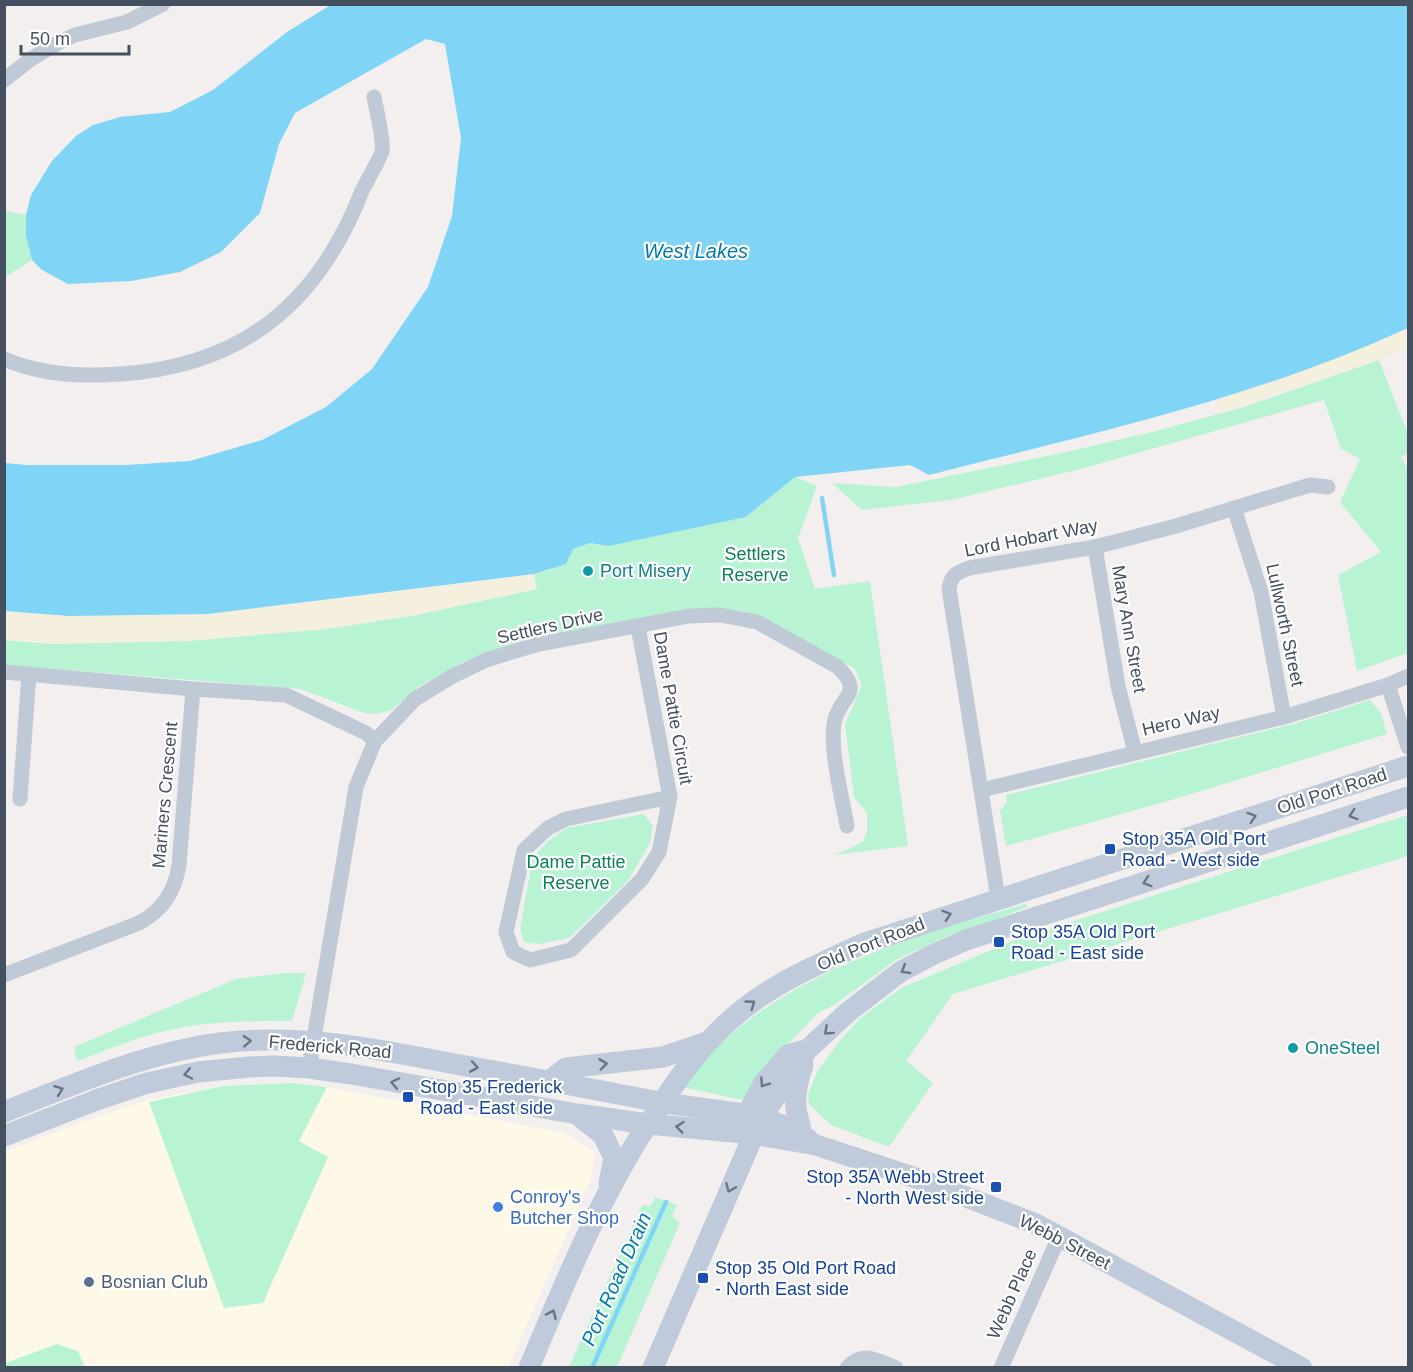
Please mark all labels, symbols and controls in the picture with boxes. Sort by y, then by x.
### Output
scale bar [21,18,129,56]
text: 50 m [30,29,70,49]
water label: West Lakes [644,240,748,262]
street label: Lord Hobart Way [963,515,1099,561]
park label: Settlers Reserve [721,544,789,585]
place label: Port Misery [600,561,691,581]
street label: Lullworth Street [1262,562,1308,688]
marker: Port Misery [581,564,595,578]
street label: Mary Ann Street [1108,564,1150,694]
street label: Settlers Drive [495,604,605,648]
street label: Dame Pattie Circuit [650,630,696,786]
street label: Hero Way [1140,702,1222,740]
street label: Mariners Crescent [149,721,181,869]
street label: Old Port Road [1275,764,1389,818]
one-way arrow [1348,808,1359,821]
one-way arrow [1246,811,1257,824]
place label: Stop 35A Old Port Road - West side [1122,829,1266,870]
marker: Stop 35A Old Port Road - West side [1103,842,1117,856]
park label: Dame Pattie Reserve [526,852,626,893]
one-way arrow [1142,874,1153,887]
one-way arrow [941,910,952,922]
street label: Old Port Road [814,913,928,975]
place label: Stop 35A Old Port Road - East side [1011,922,1155,963]
marker: Stop 35A Old Port Road - East side [992,935,1006,949]
one-way arrow [901,962,911,974]
one-way arrow [744,1000,755,1011]
one-way arrow [824,1024,834,1035]
street label: Frederick Road [268,1032,392,1062]
one-way arrow [242,1035,251,1048]
place label: OneSteel [1305,1038,1380,1058]
marker: OneSteel [1286,1041,1300,1055]
one-way arrow [598,1059,608,1071]
one-way arrow [469,1060,479,1073]
one-way arrow [183,1067,193,1080]
one-way arrow [391,1077,401,1090]
place label: Stop 35 Frederick Road - East side [420,1077,563,1118]
one-way arrow [760,1077,771,1088]
one-way arrow [53,1085,64,1097]
marker: Stop 35 Frederick Road - East side [401,1090,415,1104]
one-way arrow [675,1121,684,1134]
place label: Stop 35A Webb Street - North West side [806,1167,984,1208]
marker: Stop 35A Webb Street - North West side [989,1180,1003,1194]
one-way arrow [725,1182,737,1193]
place label: Conroy's Butcher Shop [510,1187,619,1228]
marker: Conroy's Butcher Shop [491,1200,505,1214]
water label: Port Road Drain [577,1209,655,1349]
street label: Webb Street [1016,1210,1114,1274]
street label: Webb Place [983,1246,1041,1342]
place label: Stop 35 Old Port Road - North East side [715,1258,896,1299]
marker: Stop 35 Old Port Road - North East side [696,1271,710,1285]
place label: Bosnian Club [101,1272,208,1292]
marker: Bosnian Club [82,1275,96,1289]
one-way arrow [544,1309,556,1320]

